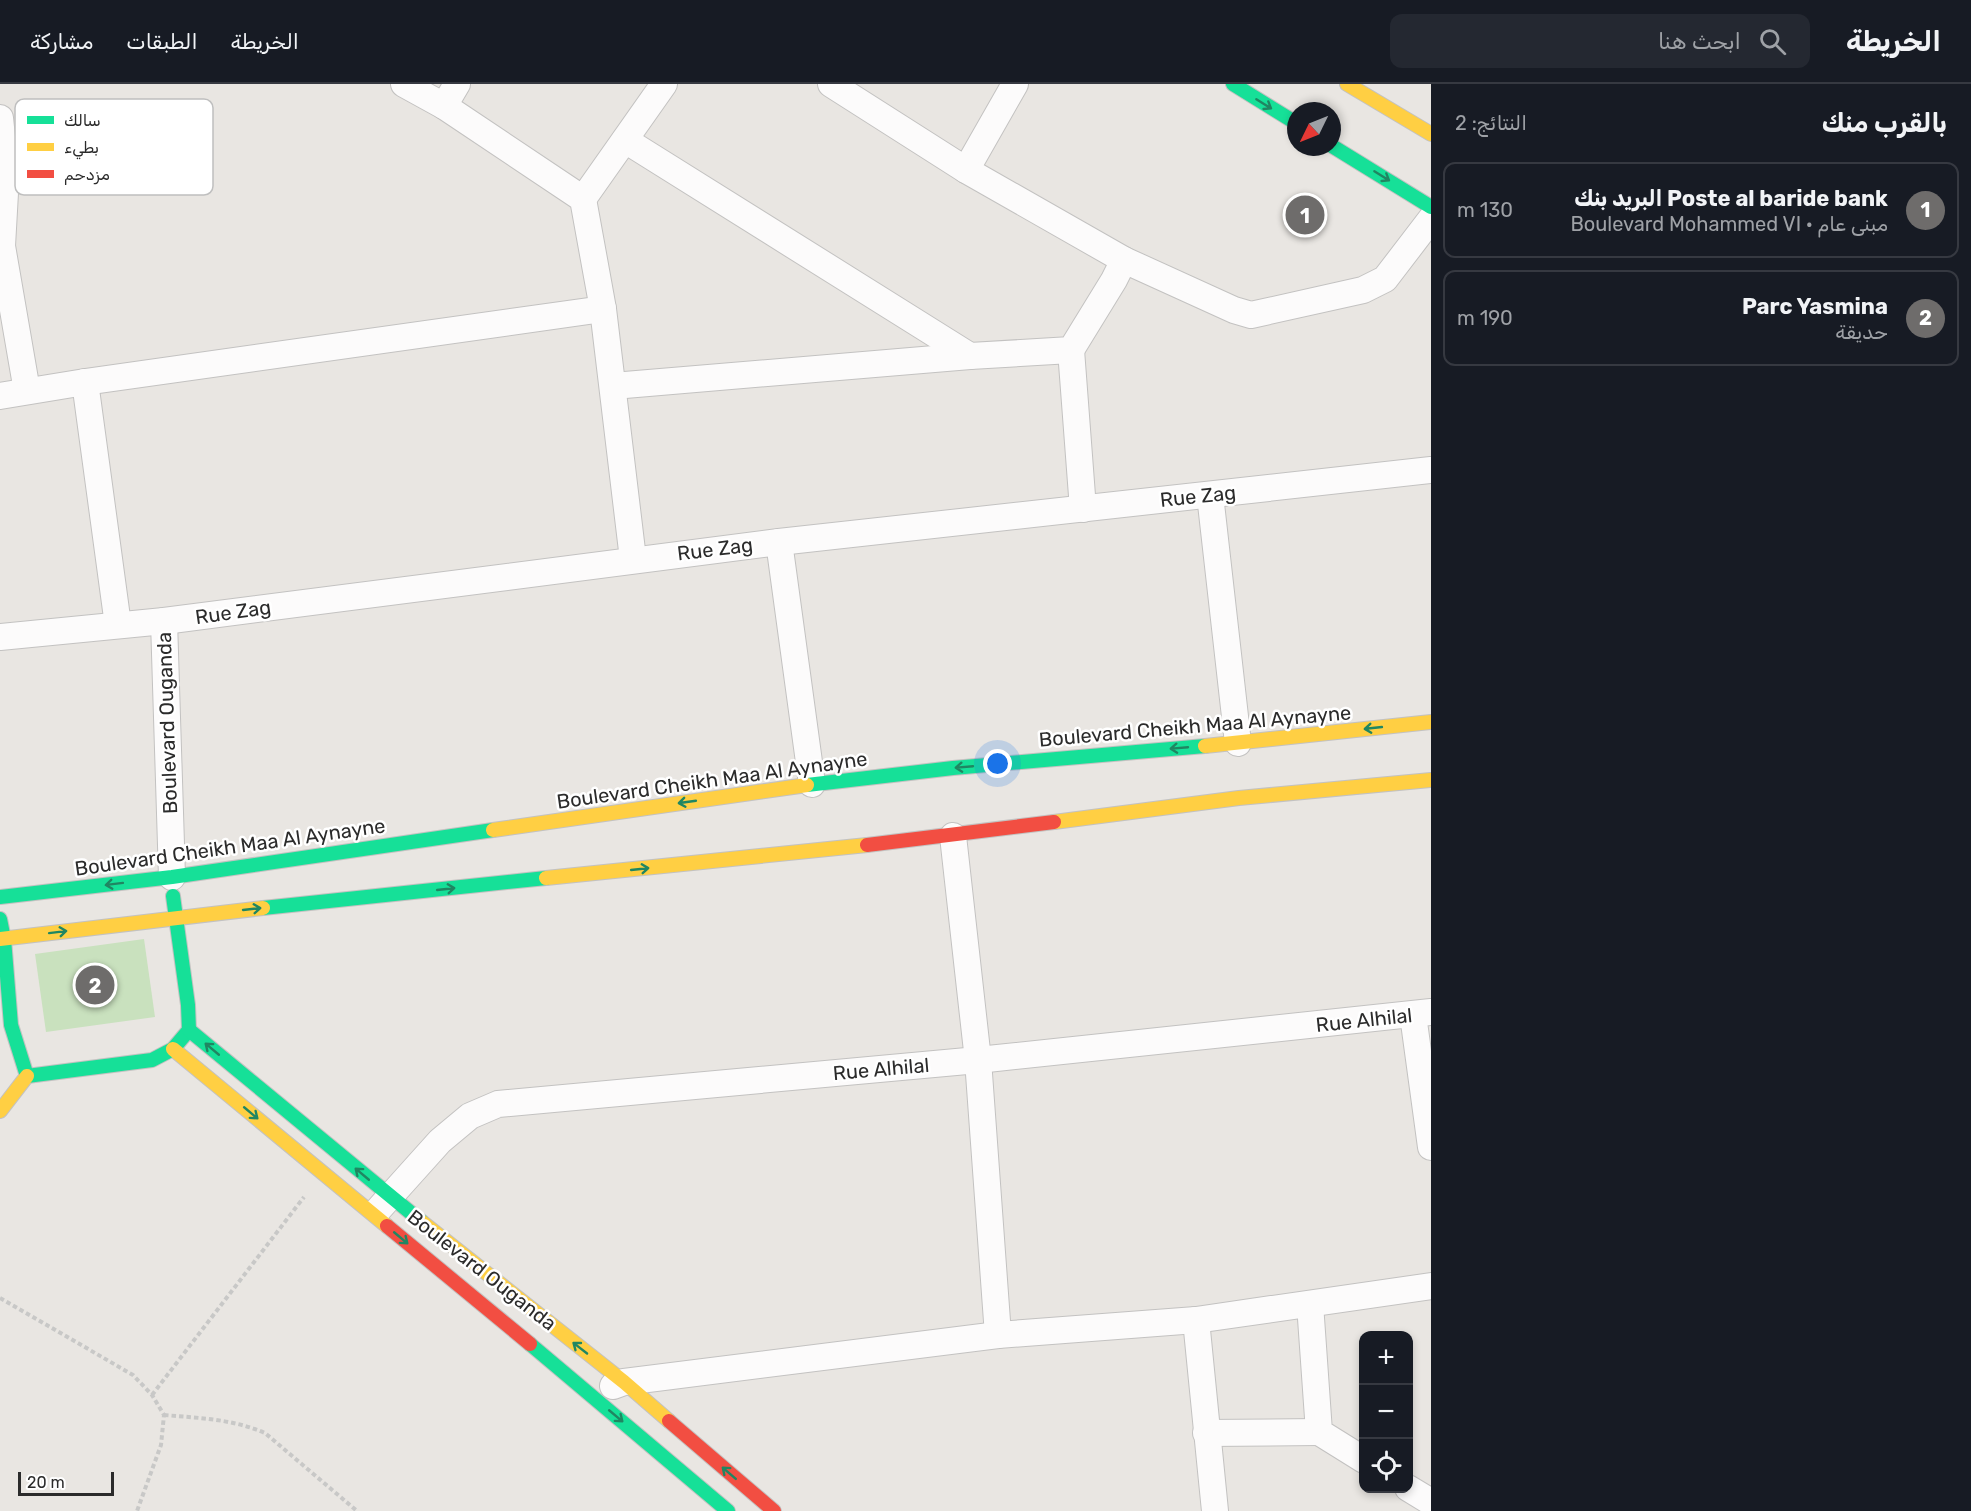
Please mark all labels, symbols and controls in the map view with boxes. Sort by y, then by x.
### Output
search box [1390,14,1810,68]
icon: search [1756,25,1789,58]
text: الخريطة [1846,25,1941,58]
text: ابحث هنا [1658,28,1741,55]
text: مشاركة [30,29,93,54]
text: الطبقات [126,29,198,54]
text: الخريطة [231,29,299,54]
one-way arrow [1255,98,1272,110]
legend [15,99,213,195]
north arrow [1287,102,1341,156]
text: بالقرب منك [1822,108,1947,139]
text: سالك [64,111,101,130]
text: النتائج: 2 [1455,111,1527,135]
text: بطيء [64,138,99,160]
text: مزدحم [64,165,110,185]
one-way arrow [1373,170,1390,183]
text: Poste al baride bank البريد بنك [1574,185,1888,212]
pin: 1 [1286,192,1324,238]
text: 130 m [1457,198,1513,222]
text: 1 [1921,198,1930,222]
text: مبنى عام · Boulevard Mohammed VI [1570,212,1888,236]
text: Parc Yasmina [1742,293,1888,320]
text: 190 m [1457,306,1513,330]
text: 2 [1919,306,1932,330]
text: حديقة [1835,320,1888,344]
street label: Rue Zag [1159,480,1237,512]
street label: Rue Zag [676,532,754,566]
street label: Rue Zag [194,595,272,629]
street label: Boulevard Ouganda [152,632,182,814]
street label: Boulevard Cheikh Maa Al Aynayne [1038,700,1352,752]
one-way arrow [1363,723,1383,734]
one-way arrow [1169,743,1189,754]
street label: Boulevard Cheikh Maa Al Aynayne [555,746,869,814]
your location [983,749,1012,778]
one-way arrow [954,762,974,773]
one-way arrow [678,796,697,807]
street label: Boulevard Cheikh Maa Al Aynayne [73,813,387,881]
one-way arrow [629,863,649,874]
one-way arrow [104,879,124,890]
one-way arrow [435,883,455,894]
one-way arrow [241,903,261,914]
one-way arrow [48,926,67,937]
pin: 2 [76,962,115,1008]
street label: Rue Alhilal [1315,1003,1413,1037]
one-way arrow [204,1043,220,1056]
street label: Rue Alhilal [832,1053,930,1085]
one-way arrow [243,1107,259,1120]
one-way arrow [355,1167,370,1181]
street label: Boulevard Ouganda [403,1204,561,1336]
one-way arrow [393,1231,409,1244]
map controls [1359,1331,1413,1493]
button: + [1359,1331,1413,1385]
one-way arrow [572,1341,588,1354]
button: − [1359,1385,1413,1439]
one-way arrow [608,1409,623,1423]
button: locate [1359,1439,1413,1493]
one-way arrow [722,1466,737,1480]
scale bar [18,1469,114,1496]
text: 20 m [27,1473,65,1492]

